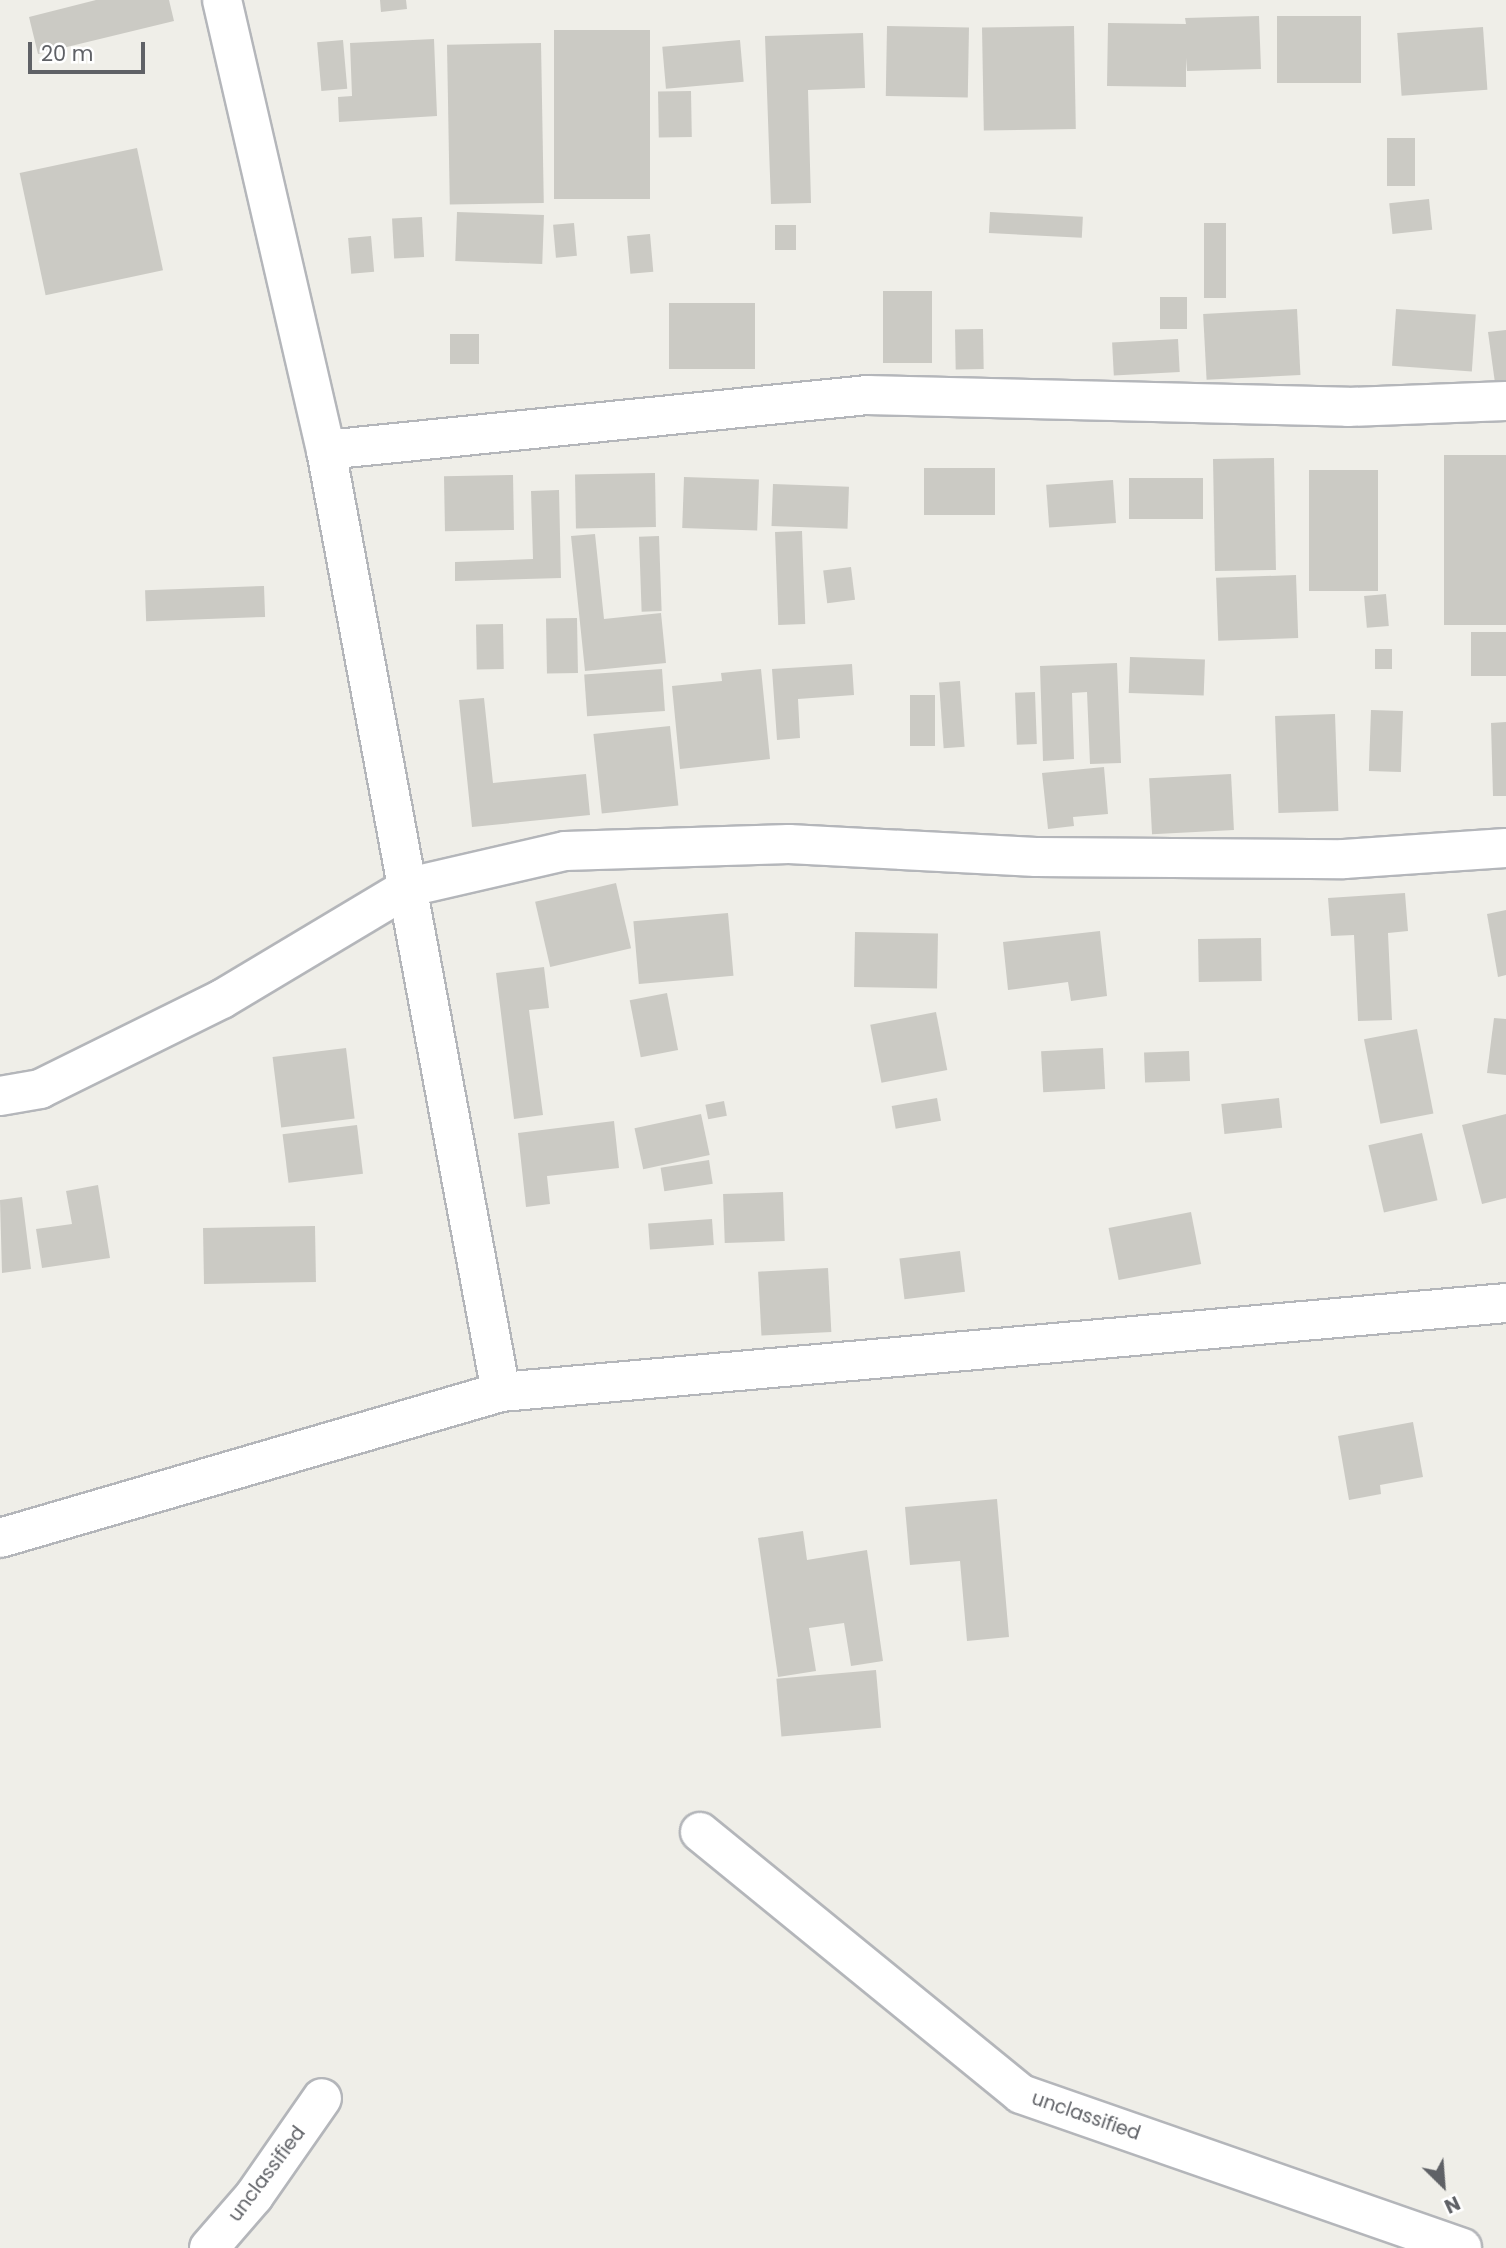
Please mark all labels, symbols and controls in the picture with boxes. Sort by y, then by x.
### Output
scale bar [32,28,149,72]
text: 20 m [41,39,94,68]
street label: unclassified [1029,2087,1143,2145]
street label: unclassified [224,2122,310,2226]
north arrow [1408,2150,1478,2220]
text: N [1440,2189,1464,2220]

